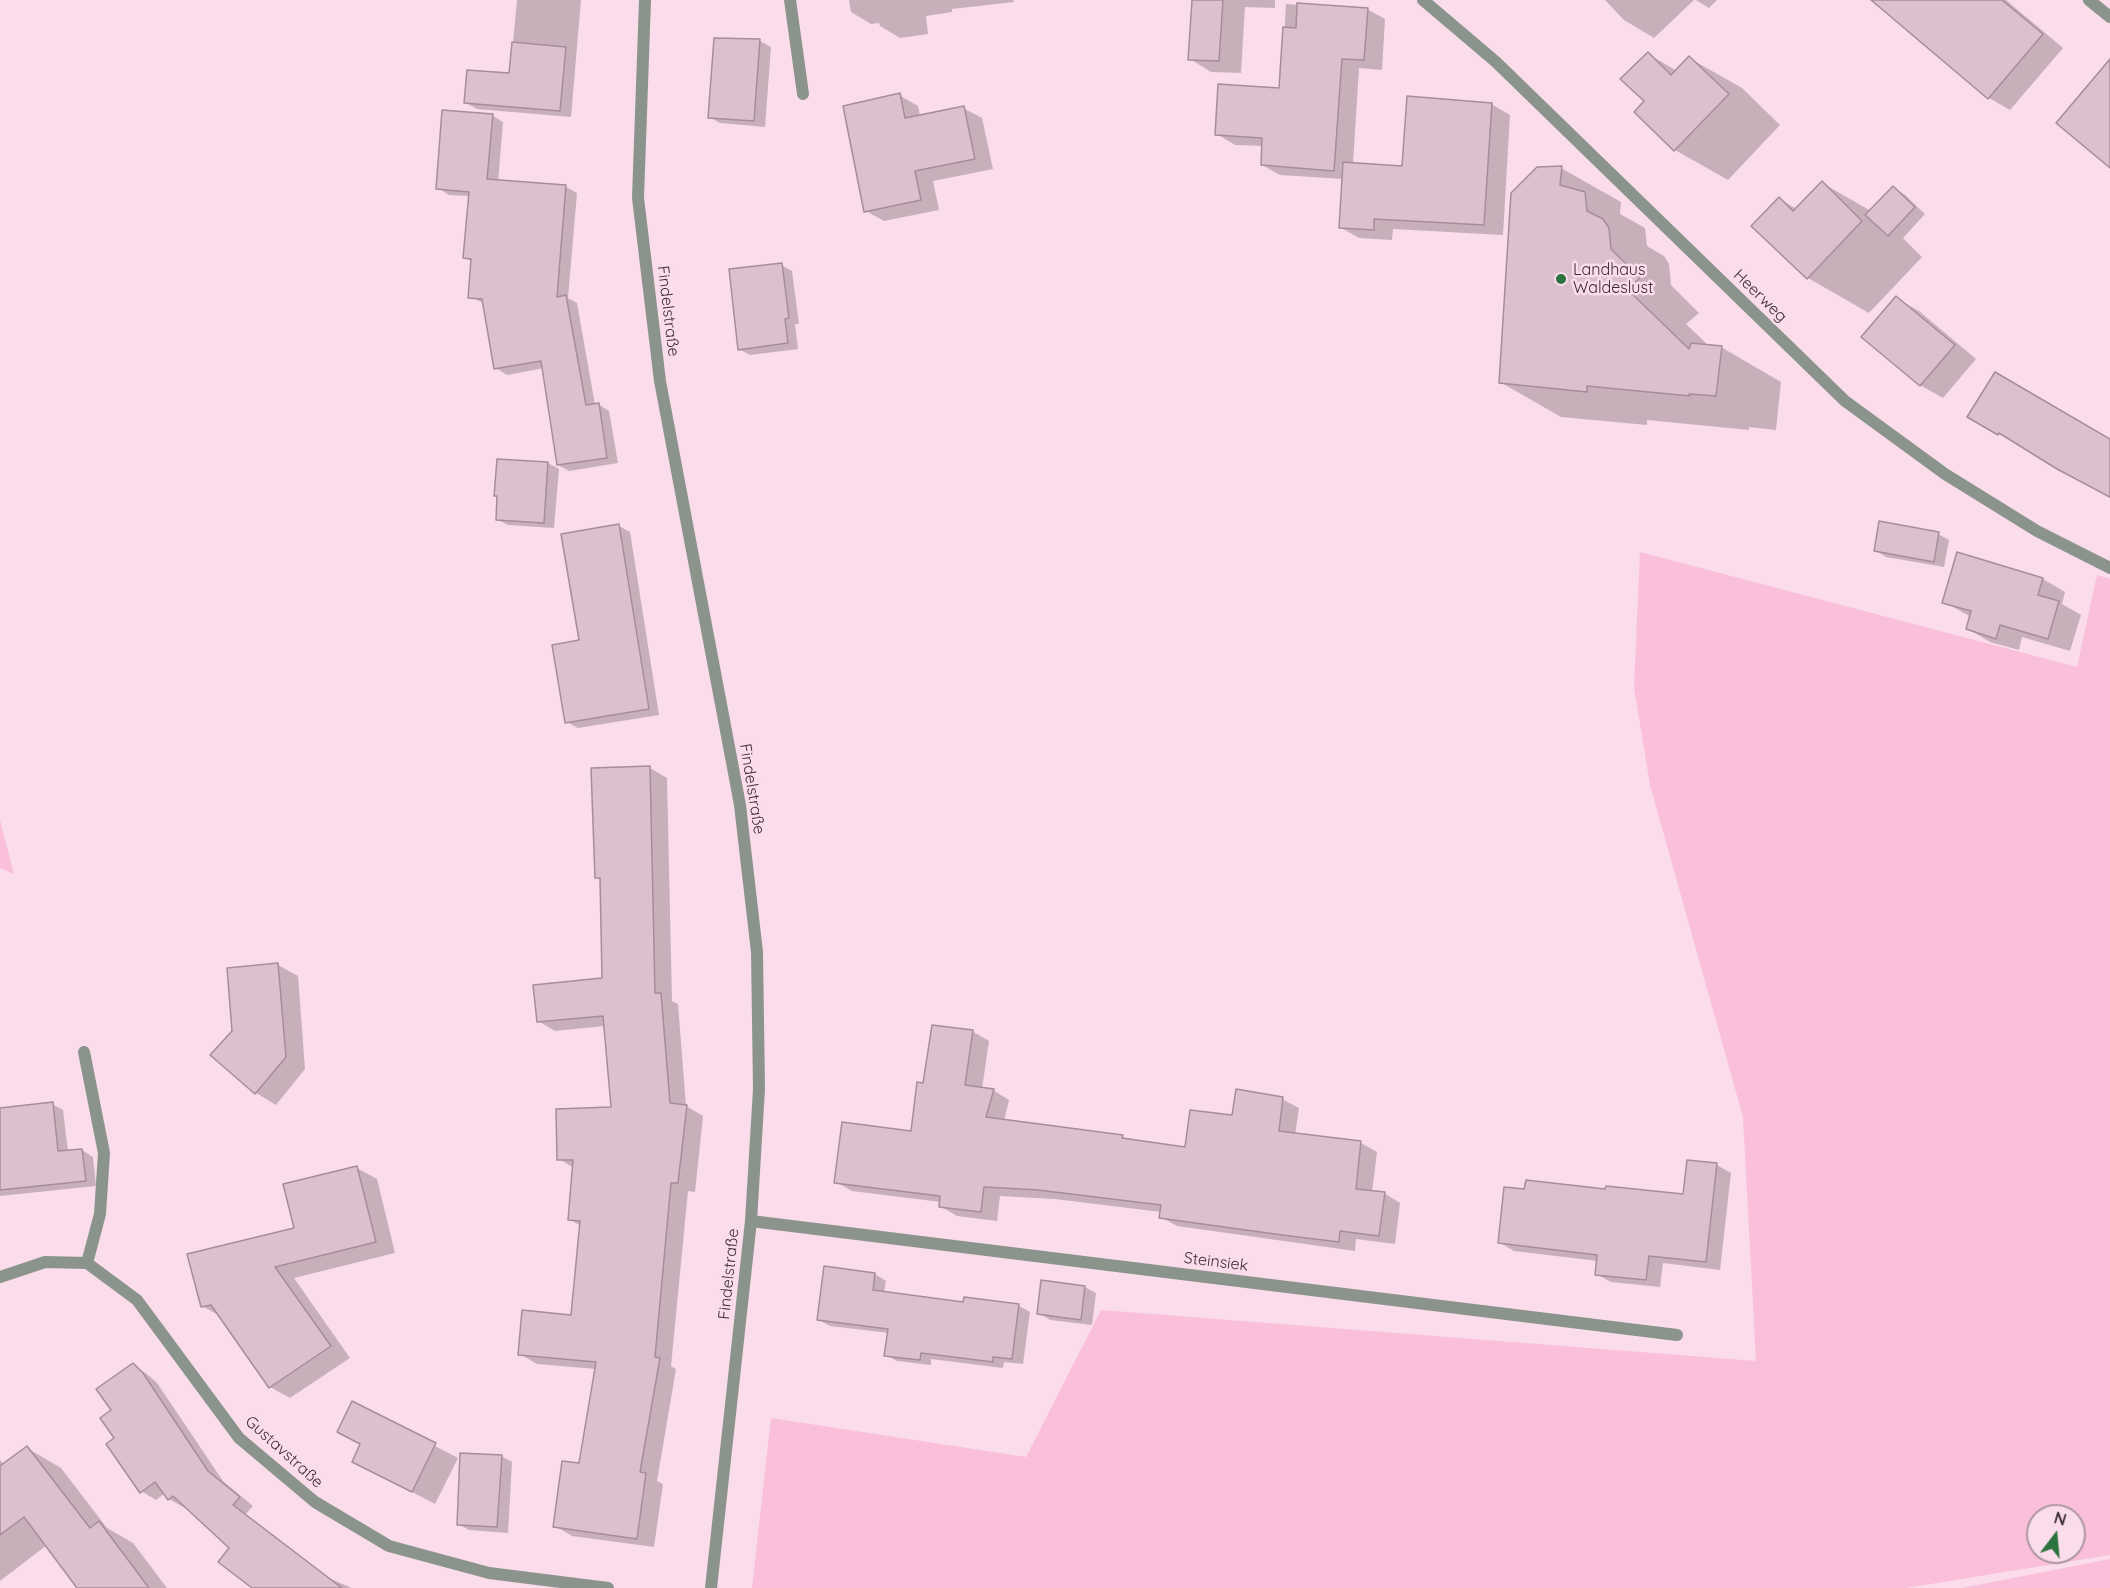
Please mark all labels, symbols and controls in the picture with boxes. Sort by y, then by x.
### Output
place label: Landhaus Waldeslust [1573,260,1653,298]
street label: Findelstraße [653,264,683,358]
street label: Heerweg [1729,266,1791,326]
marker: Landhaus Waldeslust [1554,272,1568,286]
street label: Findelstraße [735,742,769,836]
street label: Findelstraße [715,1228,743,1320]
street label: Steinsiek [1183,1249,1249,1275]
street label: Gustavstraße [241,1412,327,1492]
north arrow [2026,1504,2086,1564]
text: N [2052,1507,2069,1530]

